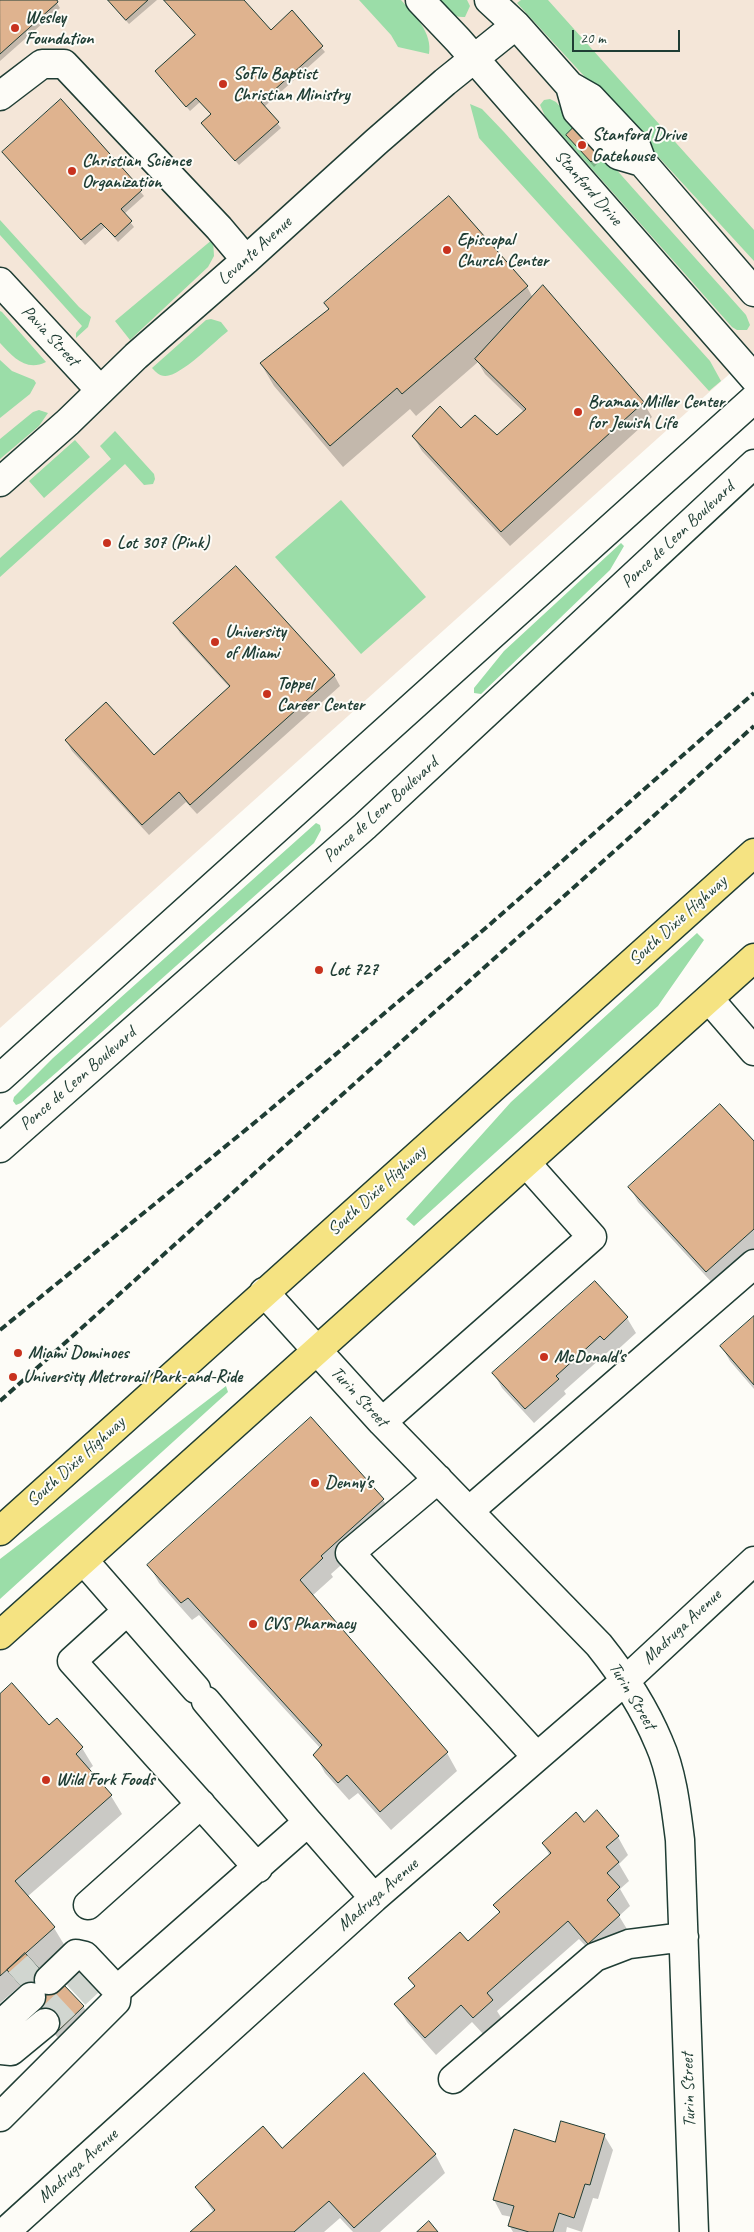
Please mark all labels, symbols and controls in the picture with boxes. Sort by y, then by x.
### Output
place label: Wesley Foundation [25,7,94,50]
scale bar [574,20,682,52]
marker: Wesley Foundation [9,22,21,34]
text: 20 m [580,29,606,48]
place label: SoFlo Baptist Christian Ministry [233,63,350,106]
marker: SoFlo Baptist Christian Ministry [217,78,229,90]
place label: Stanford Drive Gatehouse [592,124,686,166]
marker: Stanford Drive Gatehouse [576,139,588,151]
street label: Stanford Drive [549,146,627,230]
place label: Christian Science Organization [82,150,191,192]
marker: Christian Science Organization [66,165,78,177]
street label: Levante Avenue [213,212,297,290]
place label: Episcopal Church Center [457,229,548,272]
marker: Episcopal Church Center [441,244,453,256]
street label: Pavia Street [16,301,84,371]
place label: Braman Miller Center for Jewish Life [588,391,724,434]
marker: Braman Miller Center for Jewish Life [572,406,584,418]
street label: Ponce de Leon Boulevard [617,477,739,593]
place label: Lot 307 (Pink) [117,532,209,554]
marker: Lot 307 (Pink) [101,537,113,549]
place label: University of Miami [225,621,286,664]
marker: University of Miami [209,636,221,648]
place label: Toppel Career Center [277,673,364,716]
marker: Toppel Career Center [261,688,273,700]
street label: Ponce de Leon Boulevard [319,753,443,867]
street label: South Dixie Highway [624,871,732,971]
place label: Lot 727 [329,959,378,981]
marker: Lot 727 [313,964,325,976]
street label: Ponce de Leon Boulevard [15,1023,141,1135]
street label: South Dixie Highway [323,1141,431,1241]
place label: Miami Dominoes [28,1342,128,1364]
place label: McDonald's [554,1346,625,1368]
marker: Miami Dominoes [12,1347,24,1359]
marker: McDonald's [538,1351,550,1363]
street label: Turin Street [326,1362,392,1432]
place label: University Metrorail Park-and-Ride [23,1366,242,1388]
marker: University Metrorail Park-and-Ride [7,1371,19,1383]
street label: South Dixie Highway [22,1412,130,1512]
place label: Denny's [325,1472,373,1494]
marker: Denny's [309,1477,321,1489]
street label: Madruga Avenue [638,1585,726,1669]
place label: CVS Pharmacy [263,1613,355,1635]
marker: CVS Pharmacy [247,1618,259,1630]
street label: Turin Street [603,1658,661,1734]
place label: Wild Fork Foods [56,1769,155,1791]
marker: Wild Fork Foods [40,1774,52,1786]
street label: Madruga Avenue [333,1854,423,1936]
street label: Turin Street [677,2052,701,2128]
street label: Madruga Avenue [33,2124,123,2208]

